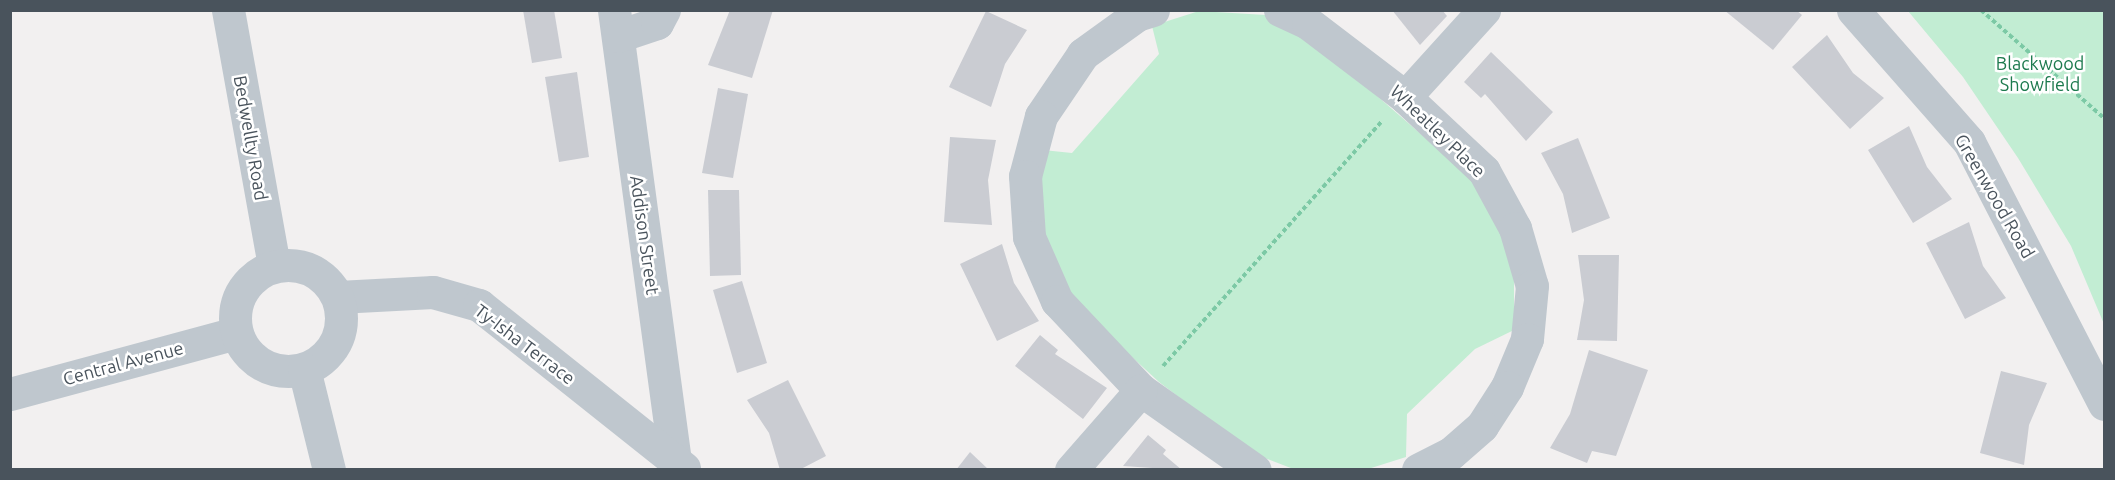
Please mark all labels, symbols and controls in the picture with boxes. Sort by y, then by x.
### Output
park label: Blackwood Showfield [1996,53,2084,96]
street label: Bedwellty Road [229,74,273,202]
street label: Wheatley Place [1386,80,1490,182]
street label: Greenwood Road [1951,130,2039,262]
street label: Addison Street [626,174,664,296]
street label: Ty-Isha Terrace [471,299,579,389]
street label: Central Avenue [60,337,186,389]

